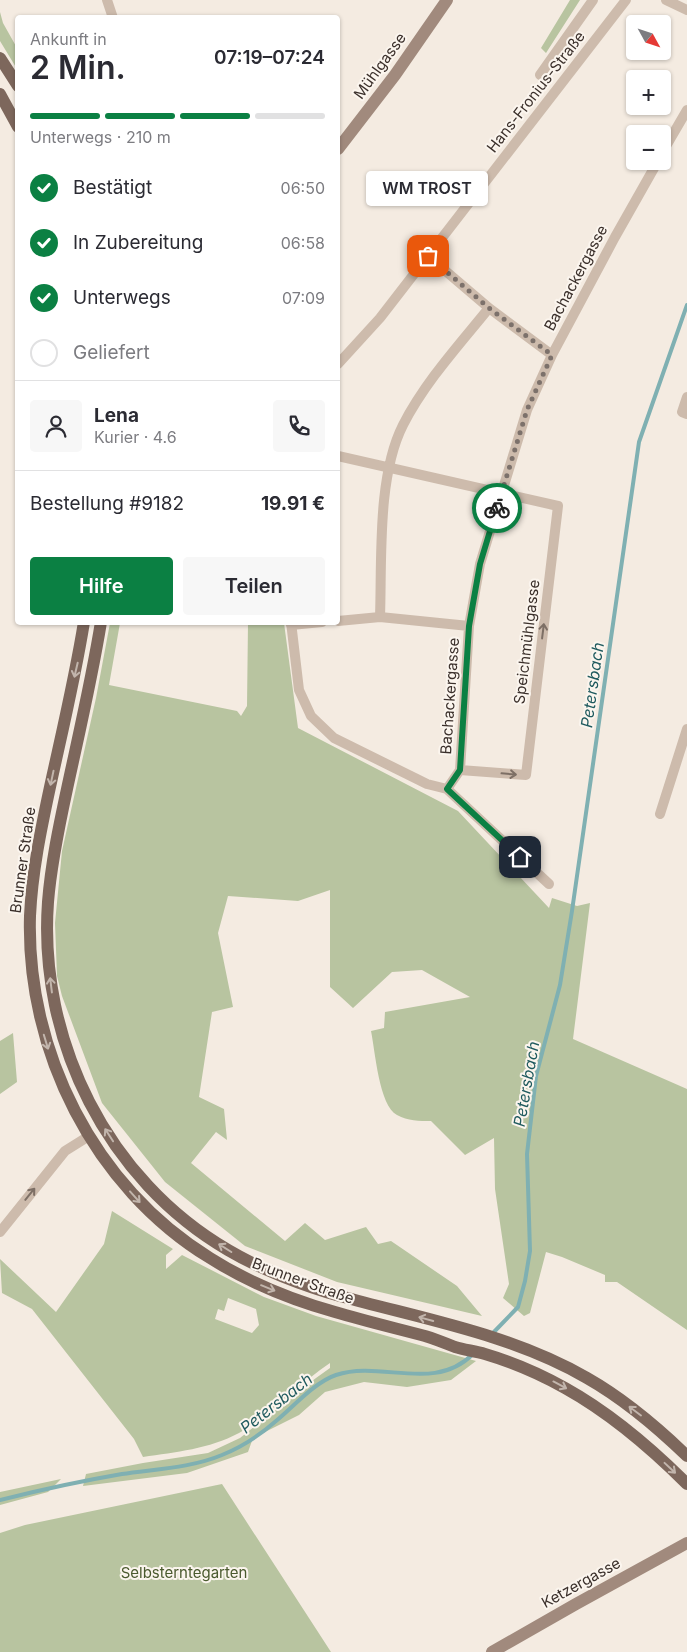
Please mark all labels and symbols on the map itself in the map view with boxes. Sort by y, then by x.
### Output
north arrow [626,15,671,60]
street label: Hans-Fronius-Straße [482,27,589,156]
street label: Mühlgasse [349,29,410,102]
callout: WM TROST [367,171,489,206]
street label: Bachackergasse [540,222,611,334]
pin [407,235,449,277]
courier [472,483,522,533]
street label: Speichmühlgasse [509,579,544,705]
one-way arrow [538,623,548,639]
street label: Bachackergasse [436,637,463,755]
water label: Petersbach [576,641,608,729]
one-way arrow [71,662,80,678]
one-way arrow [500,769,516,778]
one-way arrow [47,770,56,786]
street label: Brunner Straße [6,805,39,914]
pin [499,836,541,878]
one-way arrow [46,977,56,993]
one-way arrow [42,1034,52,1050]
water label: Petersbach [509,1040,543,1128]
one-way arrow [104,1129,114,1143]
one-way arrow [25,1188,36,1201]
one-way arrow [129,1190,141,1203]
one-way arrow [218,1242,232,1252]
street label: Brunner Straße [250,1253,357,1308]
one-way arrow [260,1284,275,1294]
one-way arrow [419,1314,435,1324]
water label: Petersbach [236,1369,316,1437]
one-way arrow [552,1381,567,1390]
one-way arrow [628,1406,642,1416]
one-way arrow [664,1462,677,1474]
street label: Ketzergasse [538,1553,624,1612]
park label: Selbsterntegarten [121,1563,247,1582]

